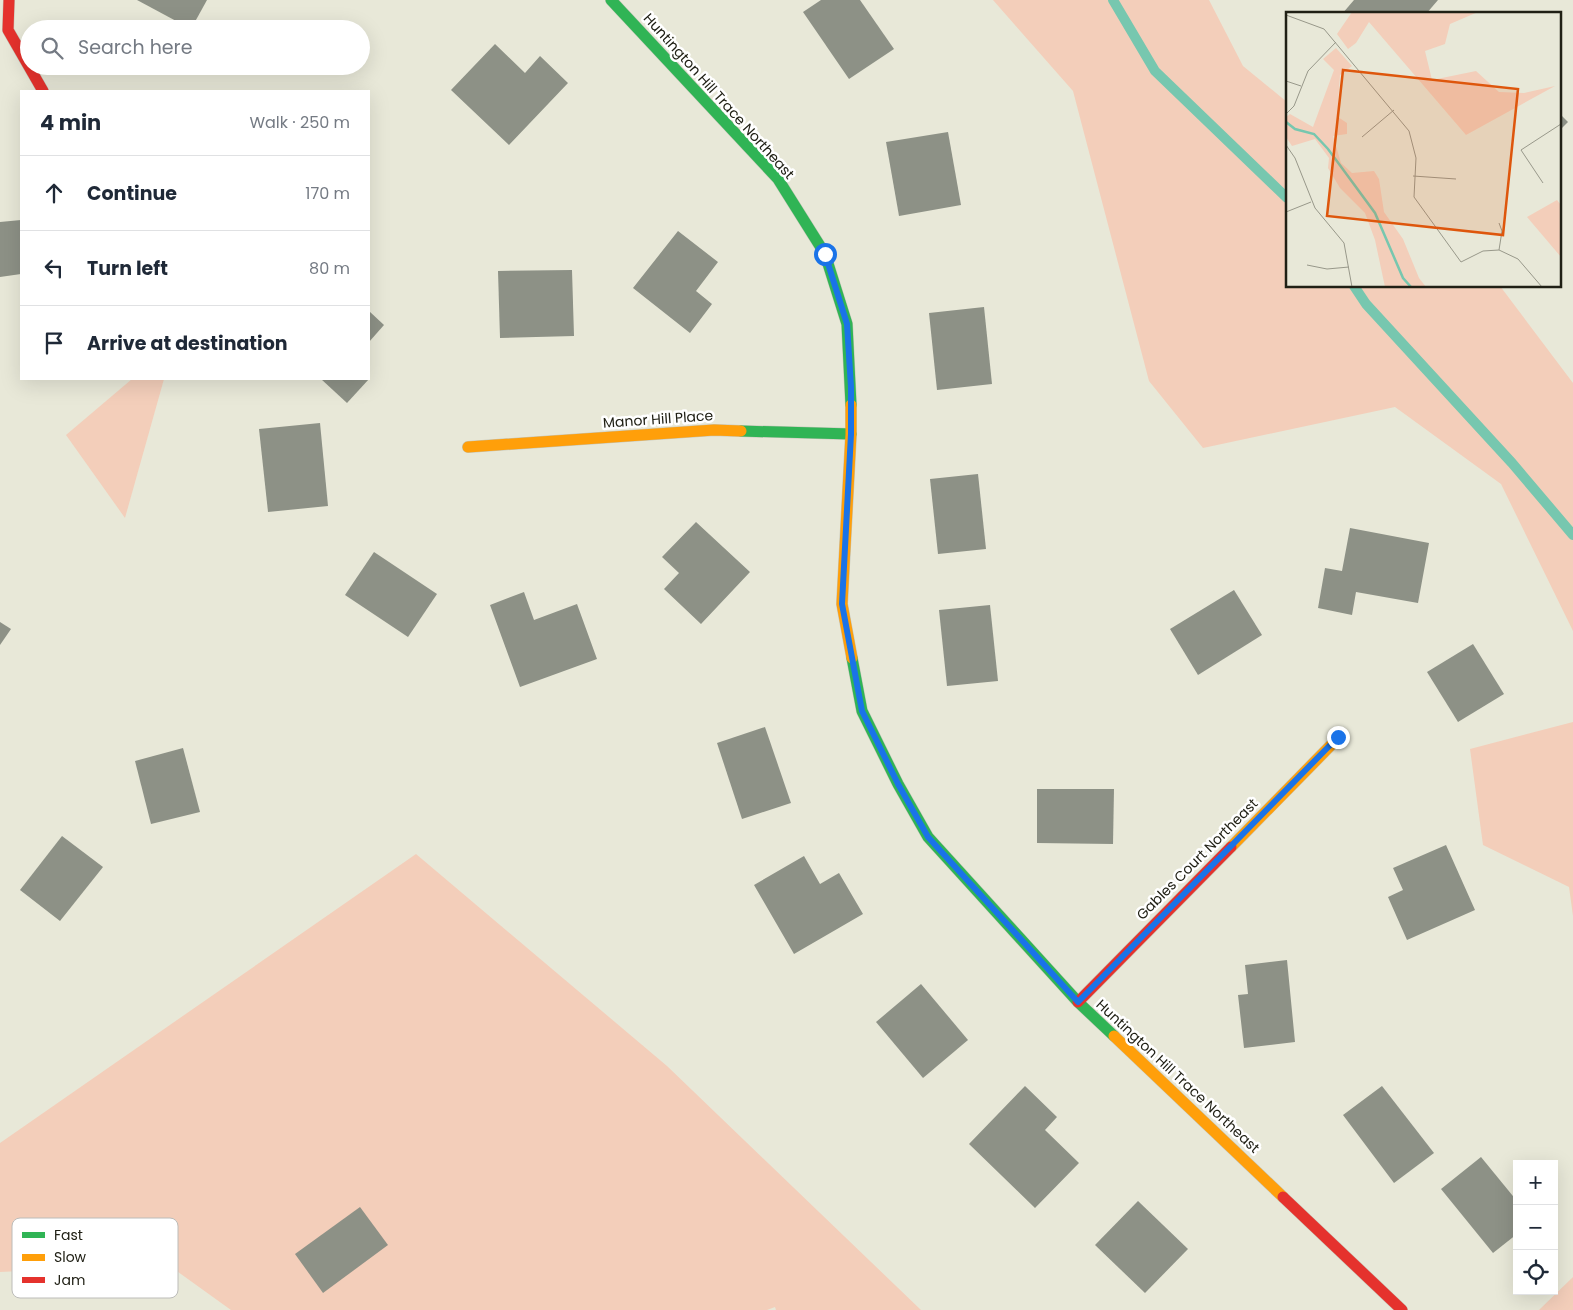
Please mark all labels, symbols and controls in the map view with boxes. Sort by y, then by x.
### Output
street label: Huntington Hill Trace Northeast [639,9,799,183]
inset map [1286,12,1560,288]
search box [20,20,370,75]
icon: search [38,34,66,62]
text: Search here [78,34,192,61]
text: 4 min [40,108,101,137]
text: Walk · 250 m [249,111,350,134]
icon: ahead [40,179,68,207]
text: Continue [87,180,177,207]
text: 170 m [305,182,350,205]
route start [814,243,837,266]
icon: left [40,254,68,282]
text: Turn left [87,255,168,282]
text: 80 m [309,257,350,280]
icon: arrive [40,329,68,357]
text: Arrive at destination [87,330,288,357]
street label: Manor Hill Place [602,405,714,433]
route end [1327,726,1350,749]
street label: Gables Court Northeast [1132,794,1262,924]
street label: Huntington Hill Trace Northeast [1092,995,1264,1157]
map controls [1513,1160,1558,1295]
button: + [1513,1160,1558,1205]
button: − [1513,1205,1558,1250]
legend [12,1218,178,1298]
text: Fast [54,1225,83,1245]
text: Slow [54,1247,87,1267]
button: locate [1513,1250,1558,1295]
text: Jam [54,1270,85,1290]

